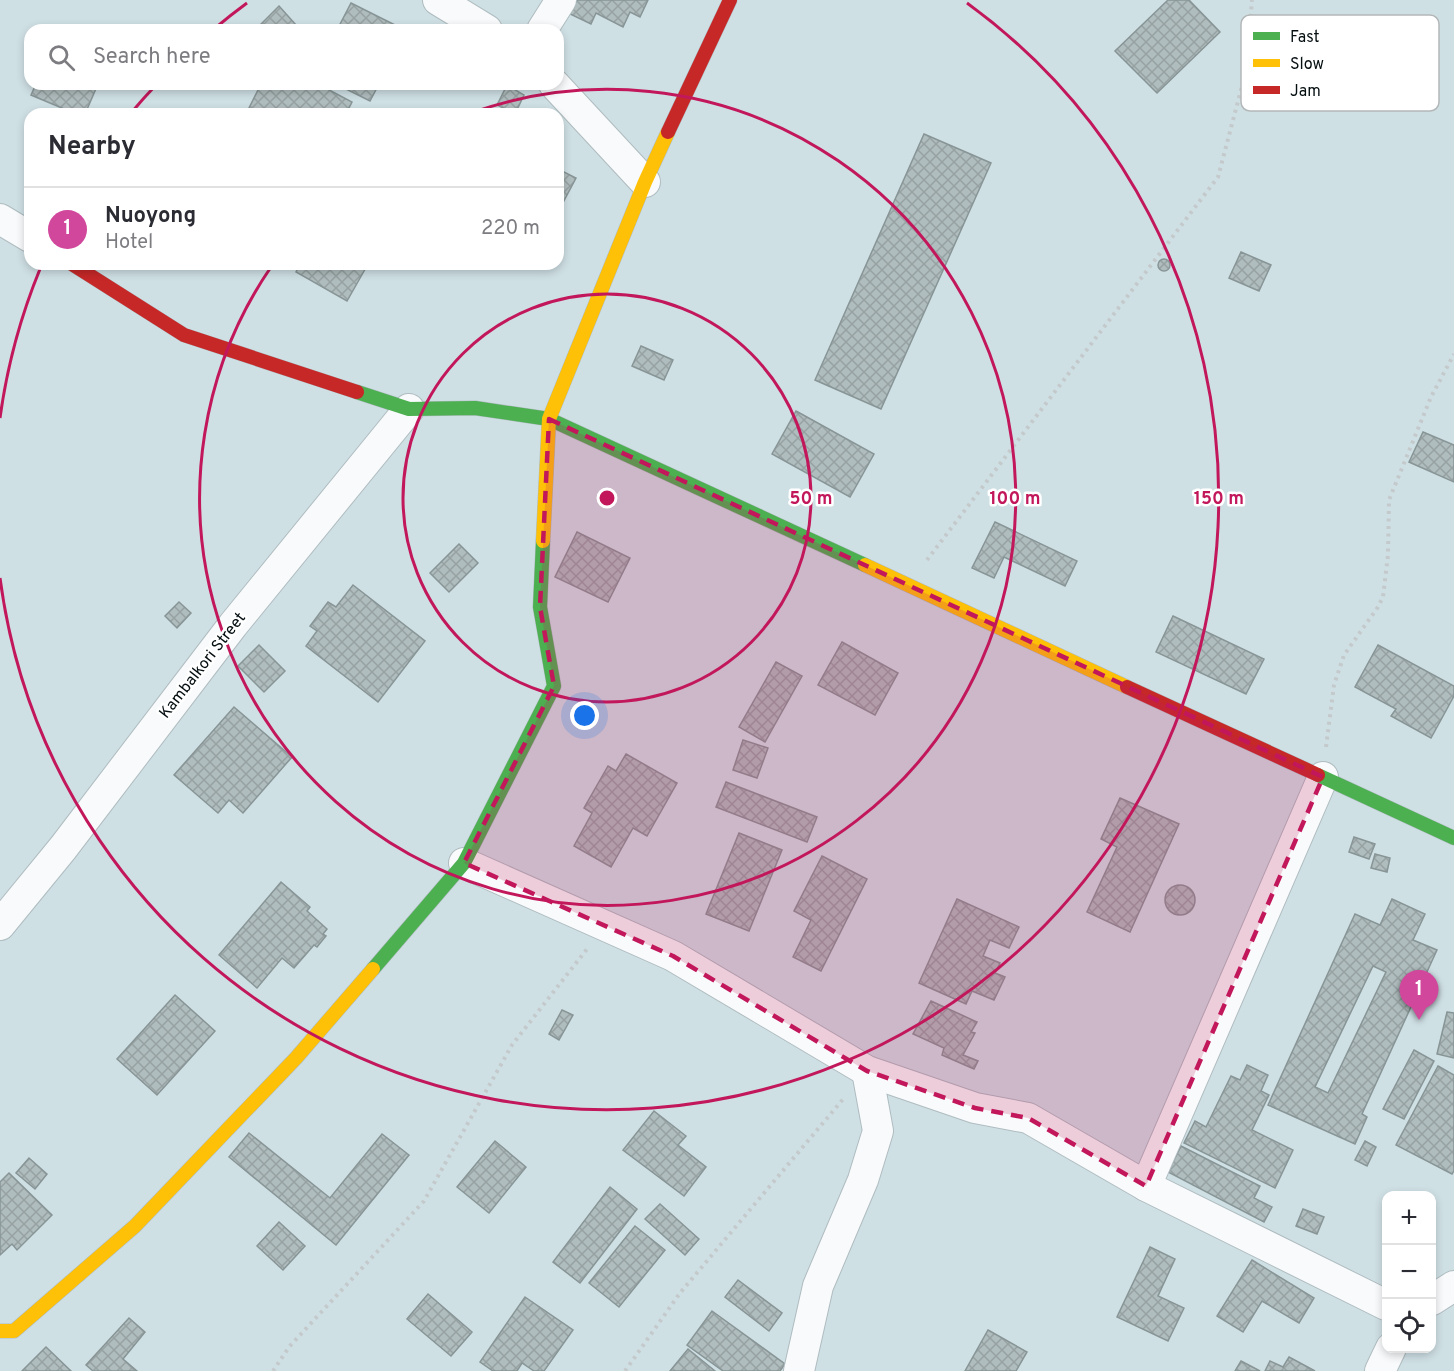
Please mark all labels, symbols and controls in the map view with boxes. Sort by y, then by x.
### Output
legend [1241,15,1439,111]
search box [24,24,564,90]
text: Fast [1290,28,1320,48]
icon: search [45,41,78,74]
text: Search here [93,44,211,71]
text: Slow [1290,55,1324,75]
text: Jam [1290,82,1321,102]
text: Nearby [48,131,136,164]
text: Nuoyong [105,203,196,230]
text: 1 [64,216,72,242]
text: 220 m [481,216,540,242]
text: Hotel [105,230,153,256]
centre of rings [597,488,617,508]
text: 50 m [789,488,833,511]
text: 100 m [989,488,1041,511]
text: 150 m [1194,488,1244,511]
street label: Kambalkori Street [155,609,251,723]
your location [570,701,599,730]
pin: 1 [1400,970,1438,1020]
map controls [1382,1191,1436,1353]
button: + [1382,1191,1436,1245]
button: − [1382,1245,1436,1299]
button: locate [1382,1299,1436,1353]

